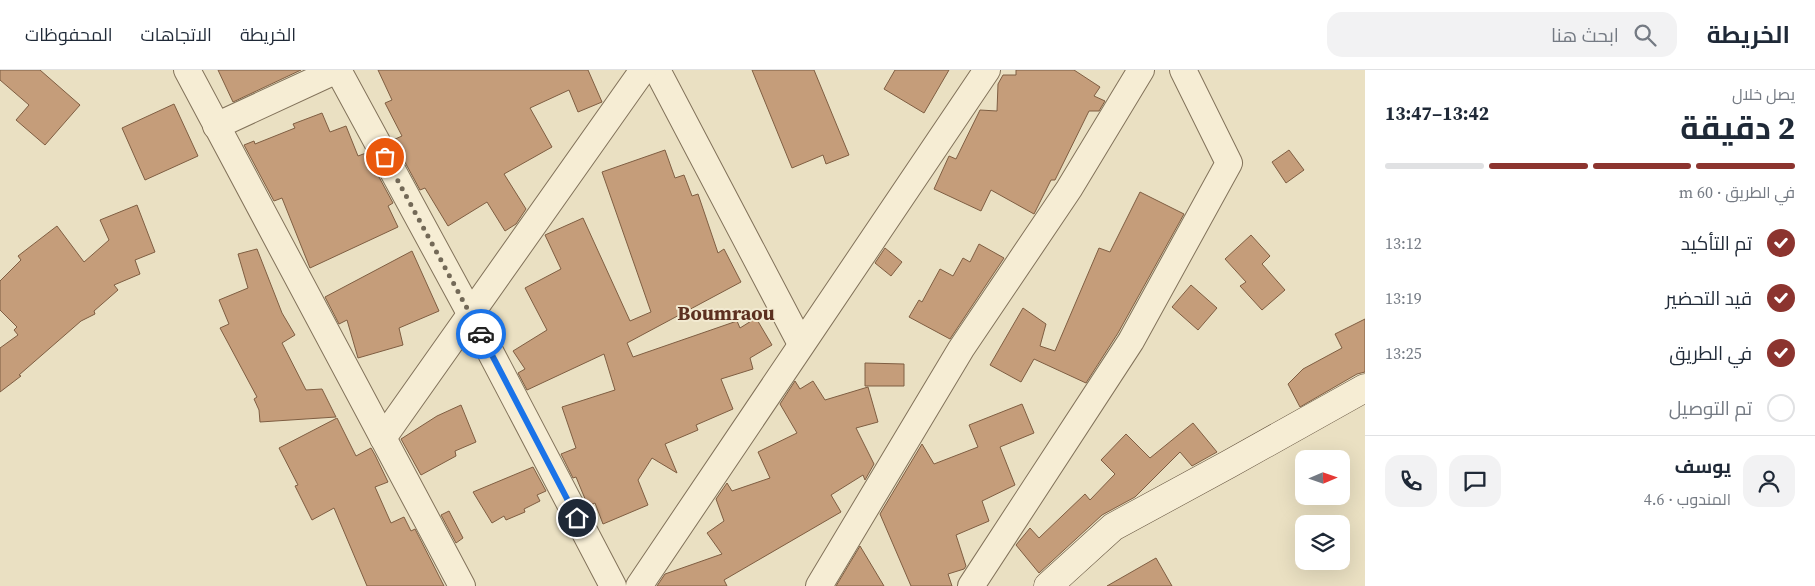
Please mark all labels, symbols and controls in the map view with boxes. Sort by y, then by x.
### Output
search box [1327,12,1677,57]
text: الخريطة [1707,18,1790,51]
icon: search [1631,21,1659,49]
text: المحفوظات [25,22,113,47]
text: الاتجاهات [141,22,212,47]
text: الخريطة [240,22,296,47]
text: ابحث هنا [1551,22,1619,48]
text: يصل خلال [1732,83,1795,105]
text: 13:42–13:47 [1385,100,1489,126]
text: 2 دقيقة [1680,106,1795,150]
pin [364,136,406,178]
icon: bag [371,143,399,171]
text: في الطريق · 60 m [1679,181,1795,203]
icon: check [1767,229,1795,257]
text: تم التأكيد [1681,230,1752,256]
text: 13:12 [1385,232,1422,254]
icon: check [1767,284,1795,312]
text: قيد التحضير [1665,285,1752,311]
text: 13:19 [1385,287,1422,309]
district label: Boumraou [677,299,775,327]
courier [456,309,506,359]
icon: car [467,320,495,348]
icon: check [1767,339,1795,367]
text: في الطريق [1669,340,1752,366]
text: 13:25 [1385,342,1422,364]
text: تم التوصيل [1669,395,1752,421]
north arrow [1295,450,1350,505]
map controls [1295,450,1350,570]
text: يوسف [1675,453,1731,479]
button: phone [1385,455,1437,507]
button: chat [1449,455,1501,507]
button: person [1743,455,1795,507]
text: المندوب · 4.6 [1644,488,1731,510]
pin [556,497,598,539]
icon: home [563,504,591,532]
button: layers [1295,515,1350,570]

